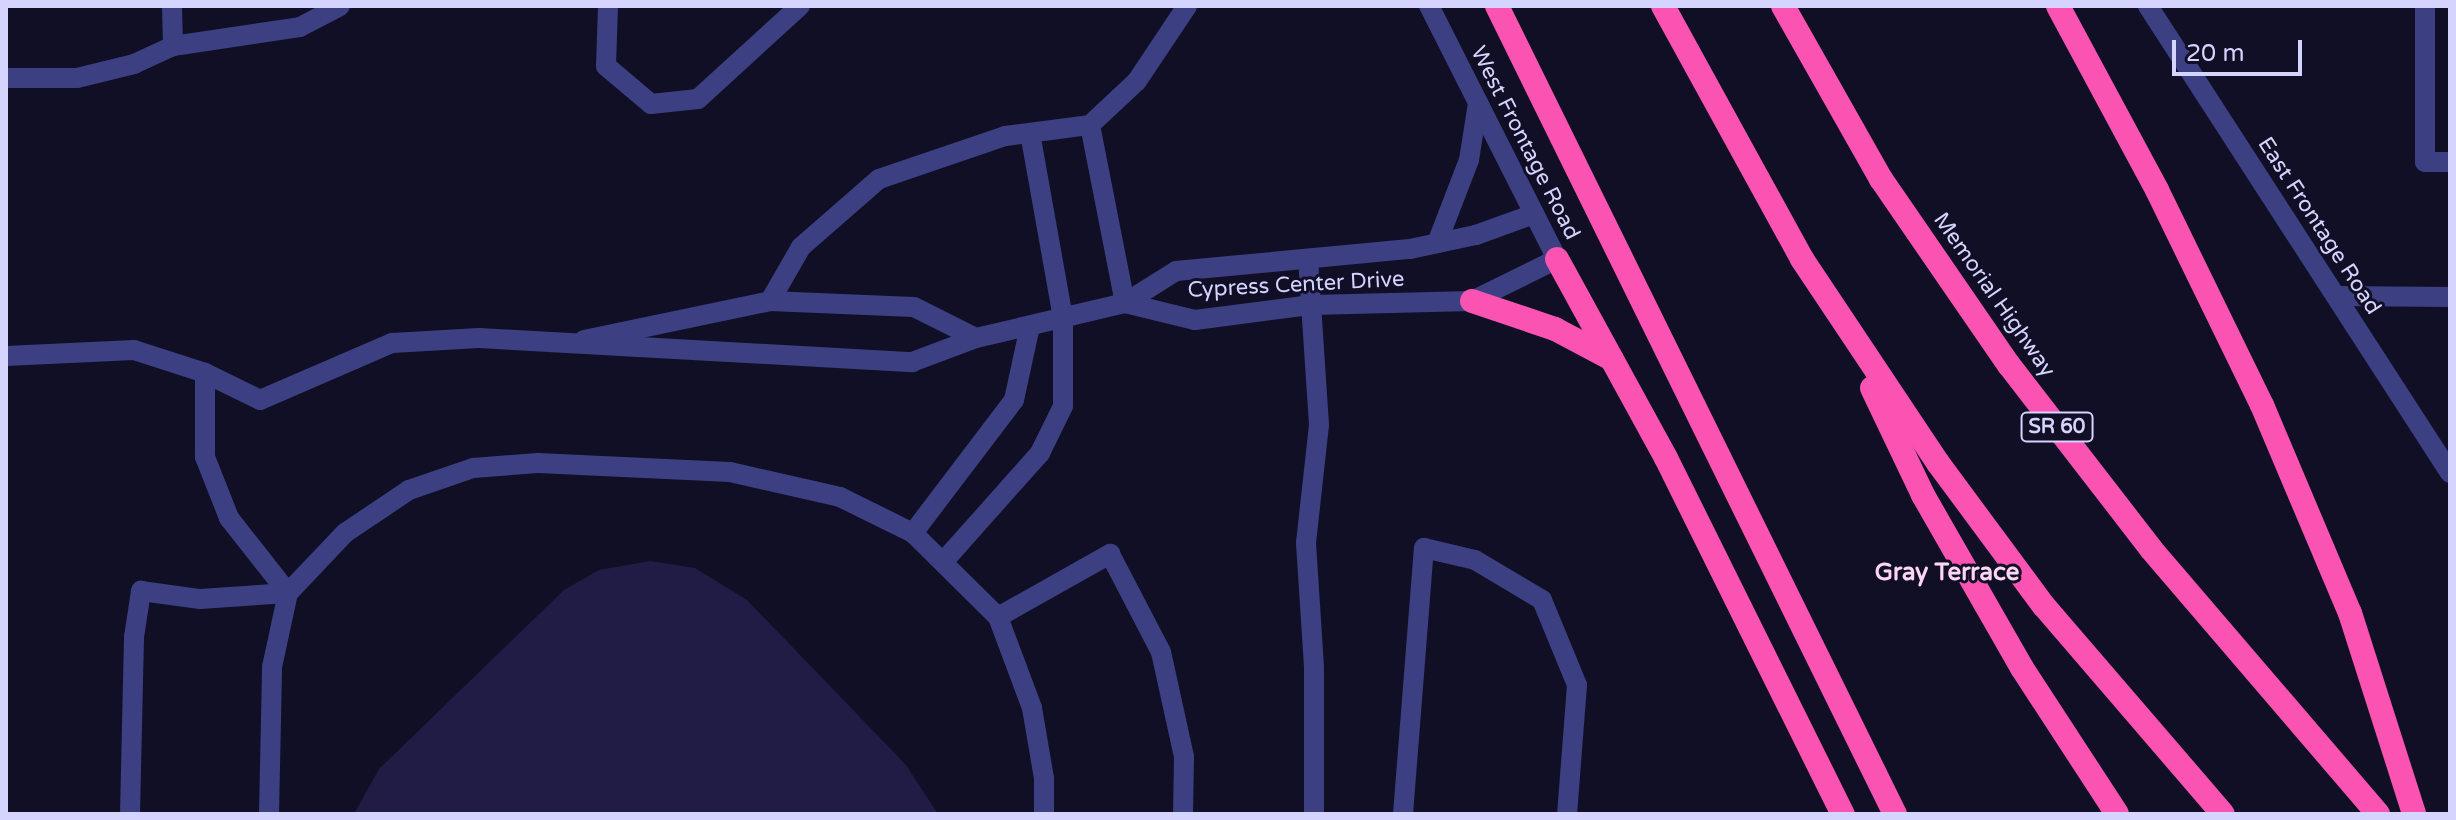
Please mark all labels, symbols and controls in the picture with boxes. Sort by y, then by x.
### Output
scale bar [2176,24,2306,74]
text: 20 m [2186,39,2244,68]
street label: West Frontage Road [1465,42,1585,244]
street label: East Frontage Road [2252,132,2386,320]
street label: Memorial Highway [1927,208,2061,382]
street label: Cypress Center Drive [1187,266,1405,304]
road number: SR 60 [2019,411,2095,443]
district label: Gray Terrace [1875,559,2019,587]

